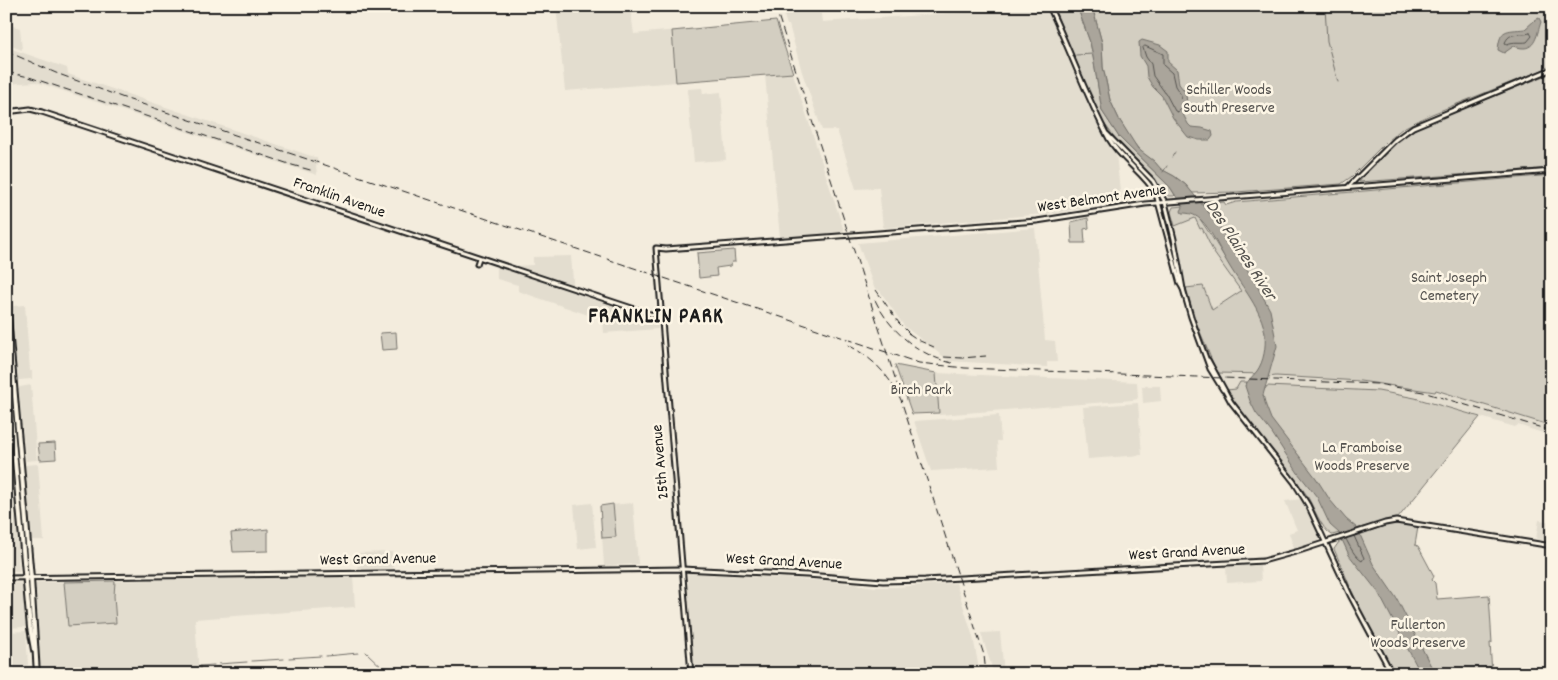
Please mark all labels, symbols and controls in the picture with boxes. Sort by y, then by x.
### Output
park label: Schiller Woods South Preserve [1183,79,1275,120]
street label: Franklin Avenue [290,171,388,225]
street label: West Belmont Avenue [1036,179,1168,219]
water label: Des Plaines River [1198,196,1283,308]
park label: Saint Joseph Cemetery [1411,267,1487,308]
district label: FRANKLIN PARK [588,303,724,333]
park label: Birch Park [890,379,952,402]
street label: 25th Avenue [646,424,676,500]
park label: La Framboise Woods Preserve [1315,437,1410,478]
street label: West Grand Avenue [1128,538,1246,568]
street label: West Grand Avenue [320,547,436,573]
street label: West Grand Avenue [725,547,843,577]
park label: Fullerton Woods Preserve [1371,614,1466,655]

